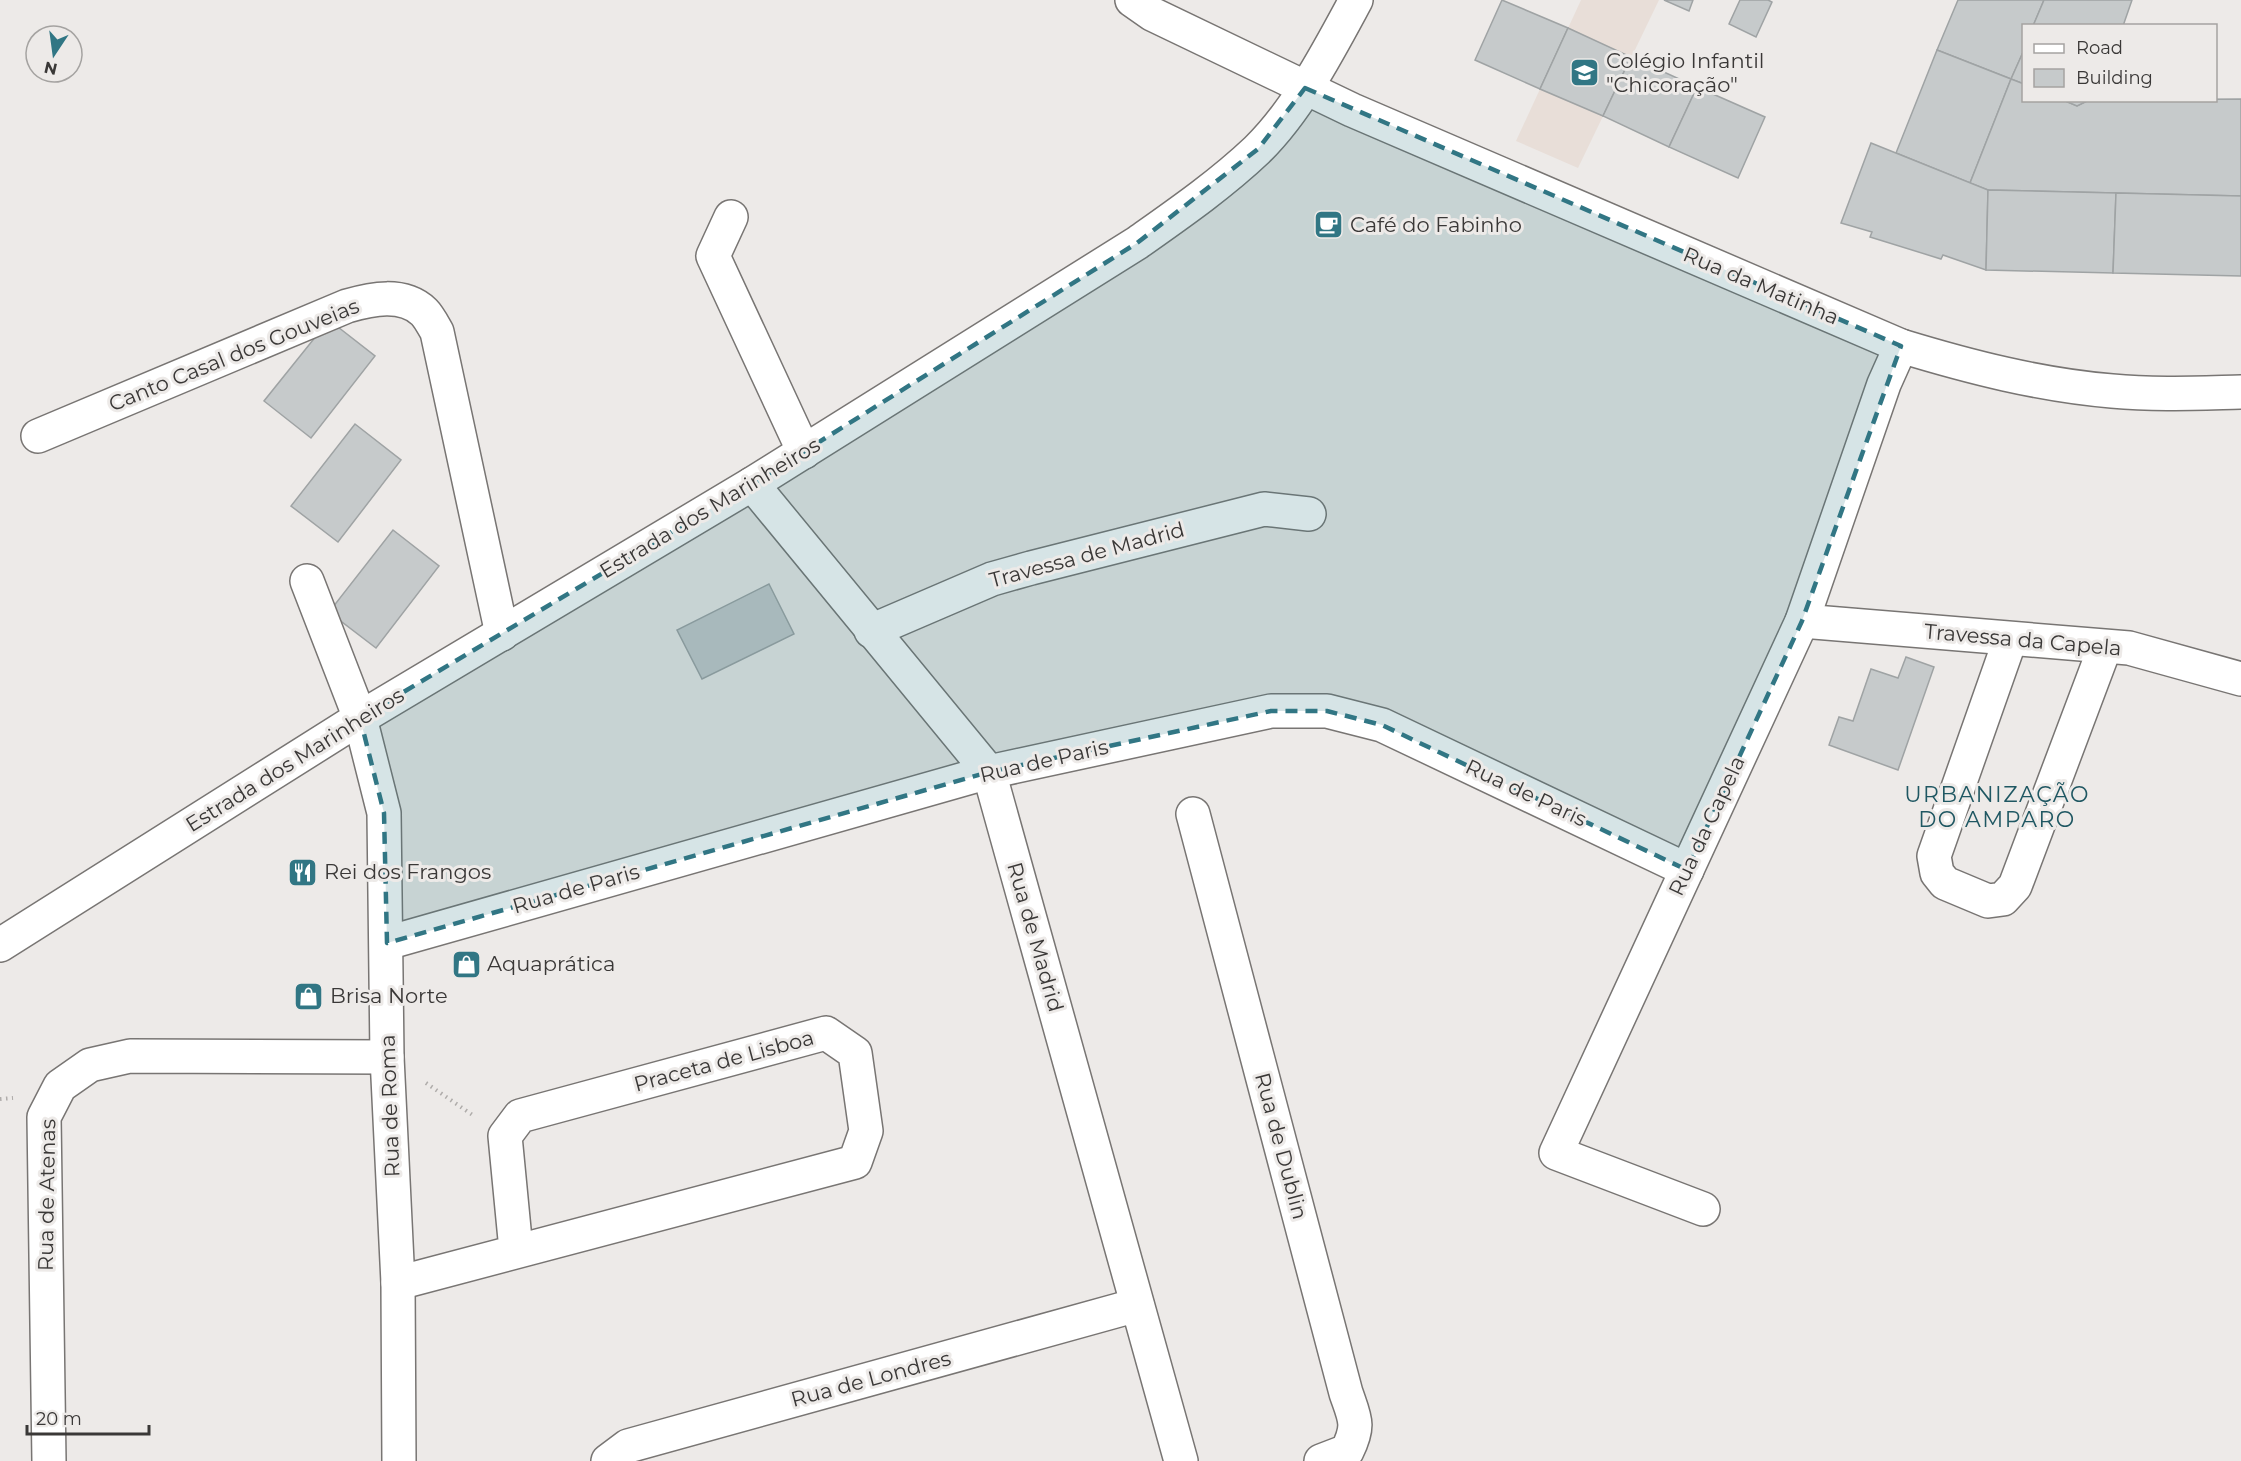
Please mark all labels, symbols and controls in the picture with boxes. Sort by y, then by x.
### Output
north arrow [24,24,84,84]
legend [2022,24,2217,102]
text: Road [2076,37,2123,59]
place label: Colégio Infantil "Chicoração" [1606,48,1764,97]
text: N [42,57,59,79]
school or university icon: Colégio Infantil "Chicoração" [1569,57,1601,89]
text: Building [2076,67,2153,89]
cafe icon: Café do Fabinho [1313,209,1345,241]
place label: Café do Fabinho [1350,212,1522,237]
street label: Rua da Matinha [1680,241,1843,330]
street label: Canto Casal dos Gouveias [105,293,363,416]
street label: Estrada dos Marinheiros [595,432,824,583]
street label: Travessa de Madrid [987,516,1187,593]
street label: Travessa da Capela [1923,618,2123,661]
street label: Estrada dos Marinheiros [181,682,408,837]
street label: Rua de Paris [977,734,1110,787]
street label: Rua da Capela [1663,752,1750,900]
street label: Rua de Paris [1462,754,1591,832]
district label: URBANIZAÇÃO DO AMPARO [1904,781,2090,833]
restaurant icon: Rei dos Frangos [287,856,319,888]
street label: Rua de Paris [509,858,642,919]
place label: Rei dos Frangos [324,859,491,884]
street label: Rua de Madrid [1002,859,1069,1015]
shop icon: Aquaprática [450,948,482,980]
place label: Aquaprática [487,951,615,976]
shop icon: Brisa Norte [293,980,325,1012]
place label: Brisa Norte [330,983,448,1008]
street label: Praceta de Lisboa [631,1024,817,1097]
street label: Rua de Roma [375,1034,404,1178]
street label: Rua de Dublin [1250,1070,1313,1222]
street label: Rua de Atenas [33,1119,60,1271]
street label: Rua de Londres [788,1345,954,1412]
scale bar [27,1398,148,1436]
text: 20 m [36,1408,82,1430]

